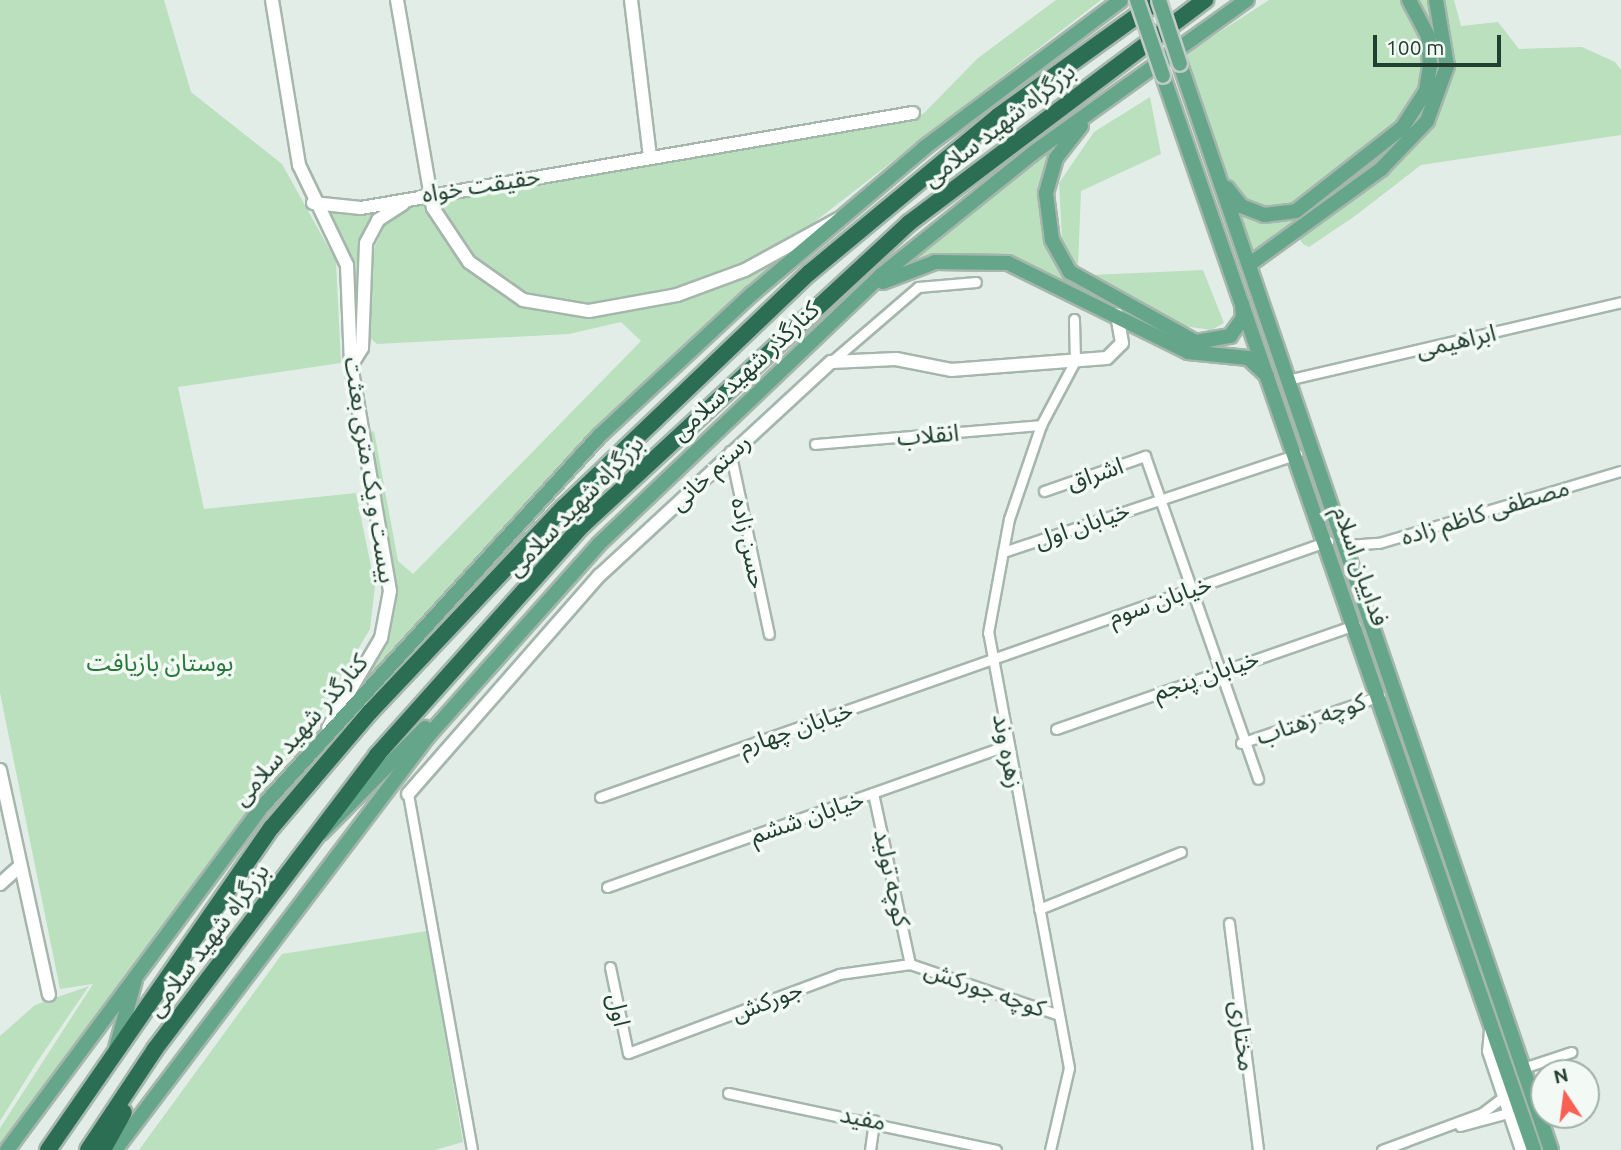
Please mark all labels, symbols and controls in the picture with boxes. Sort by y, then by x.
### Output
scale bar [1376,21,1504,65]
text: 100 m [1386,35,1444,59]
street label: بزرگراه شهید سلامی [917,57,1081,193]
street label: حقیقت خواه [420,161,542,209]
street label: کنارگذر شهید سلامی [665,295,825,447]
street label: ابراهیمی [1413,318,1499,364]
street label: بیست و یک متری بعثت [338,355,402,585]
street label: انقلاب [896,418,960,452]
street label: رستم خانی [664,427,756,517]
street label: بزرگراه شهید سلامی [500,429,650,583]
street label: اشراق [1063,451,1127,497]
street label: مصطفی کاظم زاده [1397,473,1573,551]
street label: حسن زاده [725,495,773,591]
street label: خیابان اول [1031,495,1133,555]
street label: فداییان اسلام [1327,502,1395,630]
street label: خیابان سوم [1105,569,1215,631]
street label: خیابان پنجم [1149,644,1263,706]
street label: کنارگذر شهید سلامی [226,648,374,812]
park label: بوستان بازیافت [86,649,234,677]
street label: کوچه زهتاب [1252,687,1370,751]
street label: خیابان چهارم [735,695,857,761]
street label: زهره وند [987,711,1029,791]
street label: خیابان ششم [746,784,868,850]
street label: کوچه تولید [868,827,916,929]
street label: بزرگراه شهید سلامی [141,857,275,1023]
street label: کوچه جورکش [921,955,1049,1023]
street label: جورکش [727,974,807,1028]
street label: اول [601,991,637,1029]
street label: مختاری [1224,999,1262,1073]
north arrow [1530,1059,1600,1129]
text: N [1551,1063,1570,1088]
street label: مفید [838,1099,888,1137]

